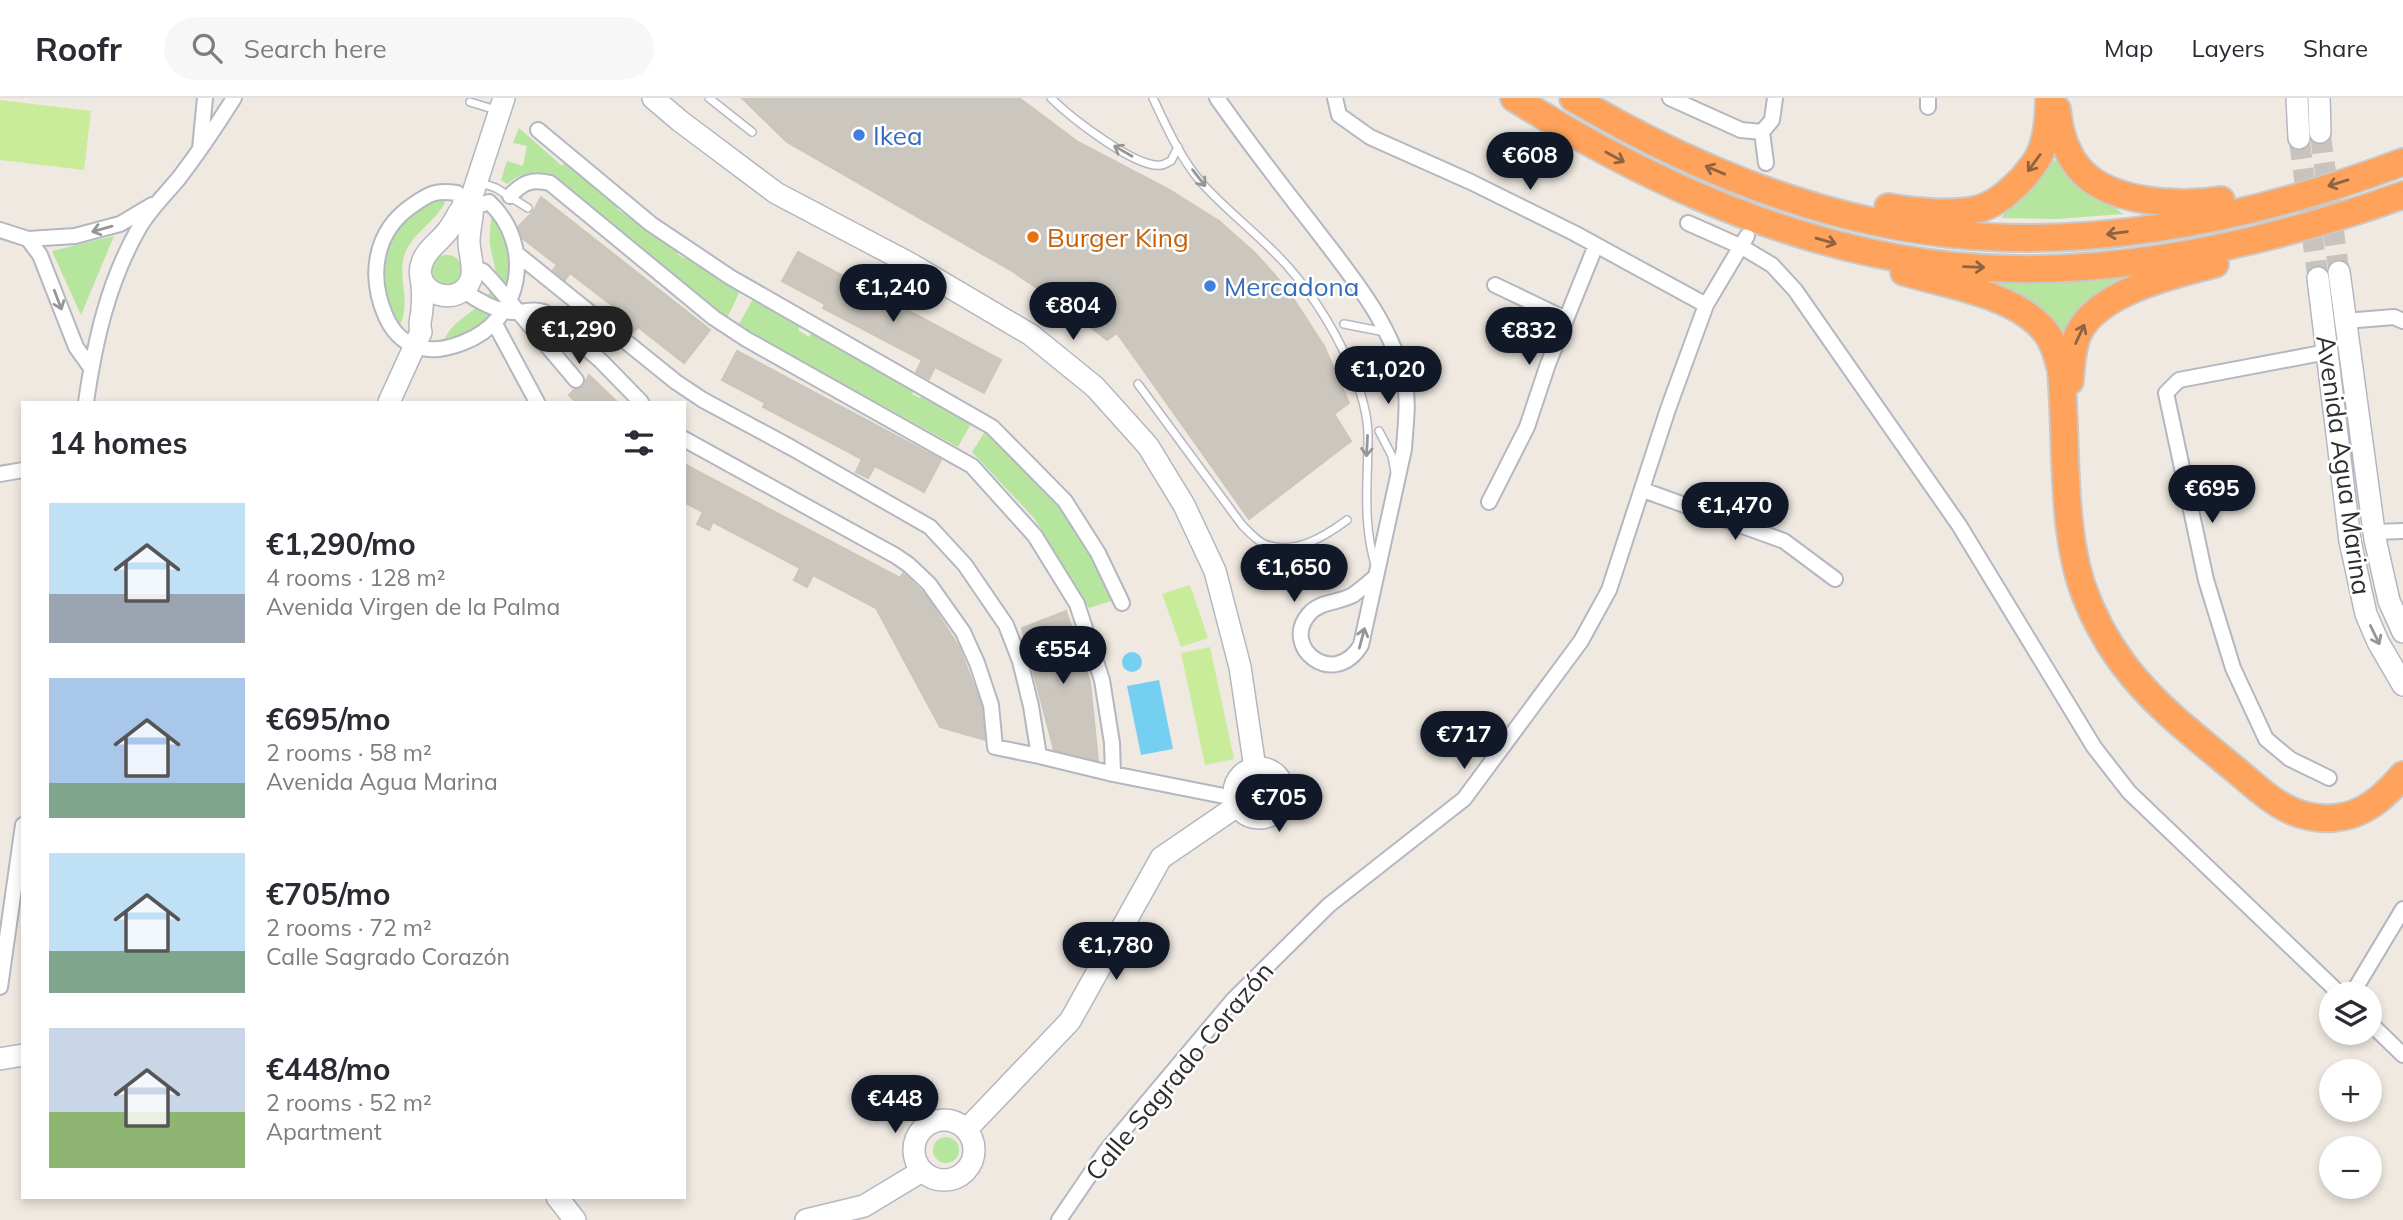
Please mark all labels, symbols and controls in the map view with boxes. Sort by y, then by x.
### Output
search box [164,17,654,80]
text: Roofr [35,28,122,69]
icon: search [188,29,226,67]
text: Search here [244,32,387,65]
text: Map [2104,33,2153,63]
text: Layers [2191,33,2265,63]
text: Share [2303,33,2368,63]
place label: Ikea [873,119,923,152]
marker: Ikea [851,127,867,143]
pin: €608 [1489,132,1571,192]
text: €608 [1502,140,1558,169]
one-way arrow [1113,144,1133,158]
one-way arrow [1604,151,1625,164]
one-way arrow [2027,153,2041,172]
one-way arrow [1704,163,1726,176]
one-way arrow [1192,168,1207,186]
one-way arrow [2327,178,2349,191]
place label: Burger King [1047,221,1189,254]
one-way arrow [91,224,113,237]
one-way arrow [2106,226,2128,239]
marker: Burger King [1025,229,1041,245]
one-way arrow [1815,235,1837,248]
one-way arrow [1963,260,1986,273]
pin: €1,240 [836,264,950,324]
place label: Mercadona [1224,270,1359,303]
text: €1,240 [856,272,930,301]
marker: Mercadona [1202,278,1218,294]
pin: €804 [1032,282,1114,342]
one-way arrow [52,288,65,310]
text: €804 [1045,290,1101,319]
pin: €1,290 [522,306,636,366]
pin: €832 [1488,308,1570,367]
text: €1,290 [542,314,616,343]
text: €832 [1501,315,1557,344]
one-way arrow [2074,324,2087,345]
street label: Avenida Agua Marina [2309,333,2379,597]
pin: €1,020 [1331,346,1445,406]
text: €1,020 [1351,354,1425,383]
text: 14 homes [49,424,188,462]
icon: filters [620,424,658,462]
one-way arrow [1360,434,1373,456]
pin: €695 [2171,466,2253,525]
text: €695 [2184,473,2240,502]
pin: €1,470 [1678,482,1792,542]
text: €1,470 [1698,490,1772,519]
text: €1,290/mo [266,525,416,563]
icon: home [105,531,189,615]
pin: €1,650 [1237,545,1351,604]
text: €1,650 [1257,552,1331,581]
text: 4 rooms · 128 m² [266,563,446,592]
text: Avenida Virgen de la Palma [266,592,560,621]
one-way arrow [2369,624,2383,645]
pin: €554 [1022,626,1104,686]
one-way arrow [1356,627,1369,649]
text: €554 [1035,634,1091,663]
text: €695/mo [266,700,390,738]
icon: home [105,706,189,790]
pin: €717 [1423,712,1505,771]
text: €717 [1436,719,1492,748]
text: 2 rooms · 58 m² [266,738,432,767]
text: Avenida Agua Marina [266,767,498,796]
pin: €705 [1238,774,1320,834]
text: €705 [1251,782,1307,811]
text: €705/mo [266,875,390,913]
icon: home [105,881,189,965]
text: 2 rooms · 72 m² [266,913,432,942]
pin: €1,780 [1059,922,1173,982]
text: €1,780 [1079,930,1153,959]
text: Calle Sagrado Corazón [266,942,510,971]
street label: Calle Sagrado Corazón [1078,955,1280,1187]
map controls [2319,982,2382,1199]
button: layers [2319,982,2382,1045]
text: €448/mo [266,1050,390,1088]
icon: home [105,1056,189,1140]
button: + [2319,1059,2382,1122]
pin: €448 [854,1076,936,1135]
text: €448 [867,1083,923,1112]
text: 2 rooms · 52 m² [266,1088,432,1117]
text: Apartment [266,1117,382,1146]
button: − [2319,1136,2382,1199]

